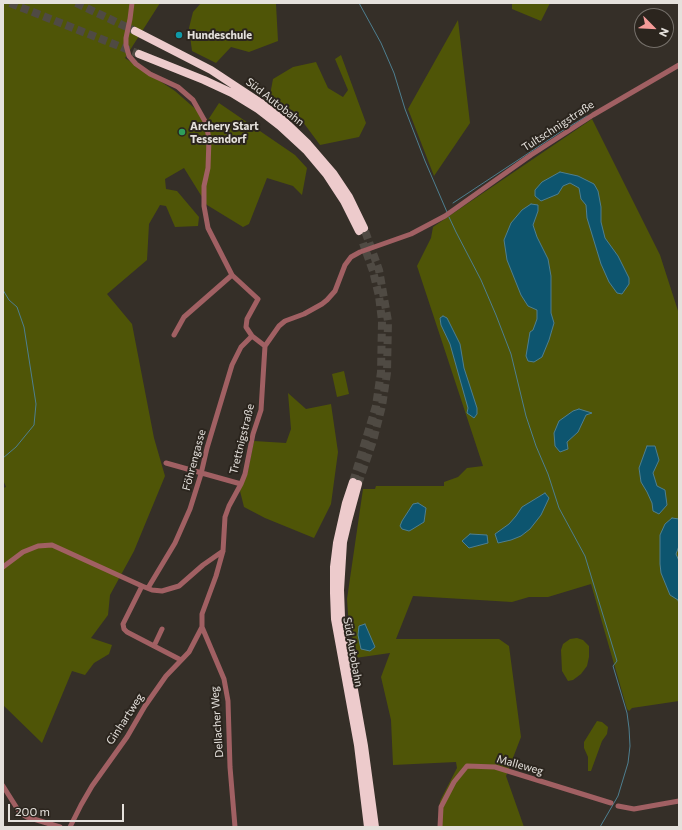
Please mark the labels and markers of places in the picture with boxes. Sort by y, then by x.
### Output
place label: Hundeschule [187,28,252,42]
marker: Hundeschule [174,30,184,40]
place label: Archery Start Tessendorf [190,119,259,145]
marker: Archery Start Tessendorf [177,127,187,137]

